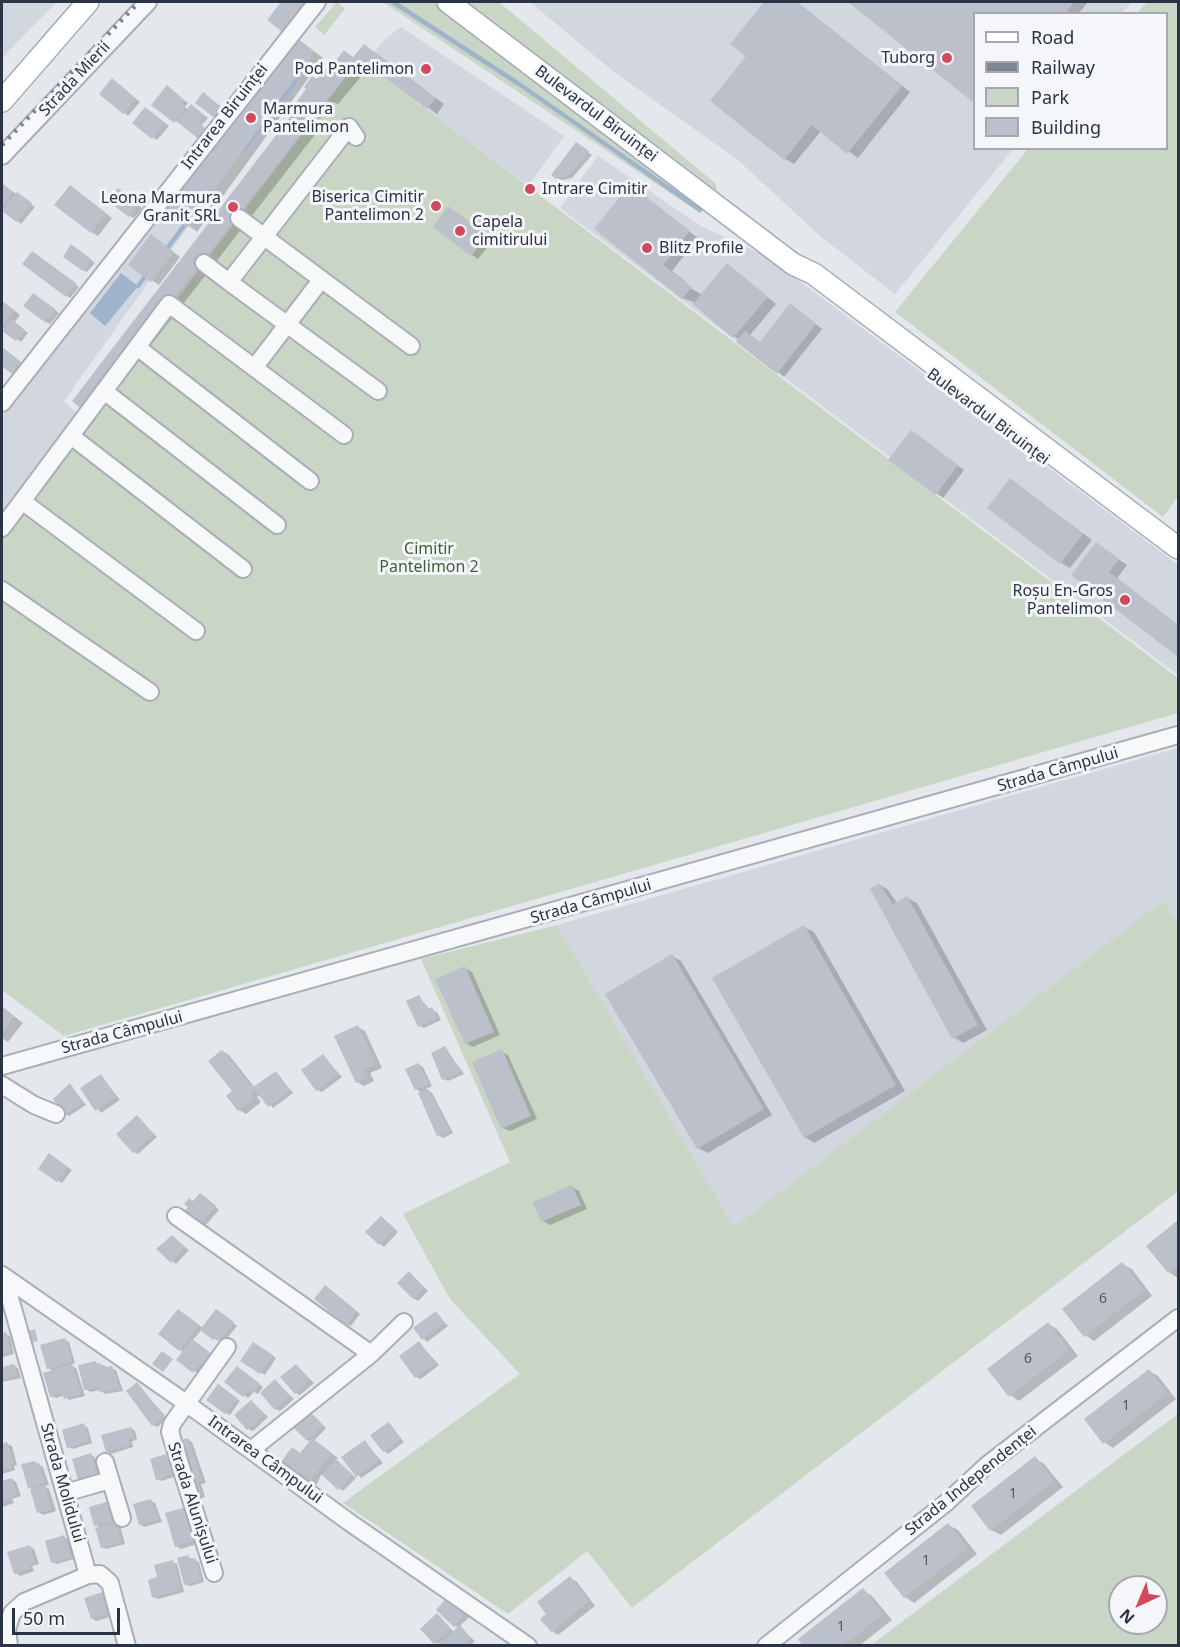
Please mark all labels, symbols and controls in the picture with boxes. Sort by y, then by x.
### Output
legend [973,12,1168,150]
text: Road [1031,25,1074,49]
street label: Strada Mierii [35,38,115,120]
place label: Tuborg [881,48,935,68]
marker: Tuborg [940,51,954,65]
text: Railway [1031,55,1095,79]
place label: Pod Pantelimon [295,59,414,79]
street label: Intrarea Biruinței [178,60,272,174]
marker: Pod Pantelimon [419,62,433,76]
street label: Bulevardul Biruinței [531,62,661,166]
text: Park [1031,85,1069,109]
place label: Marmura Pantelimon [263,99,349,137]
marker: Marmura Pantelimon [244,111,258,125]
text: Building [1031,115,1101,139]
place label: Intrare Cimitir [542,179,648,199]
marker: Intrare Cimitir [523,182,537,196]
place label: Biserica Cimitir Pantelimon 2 [311,187,424,225]
place label: Leona Marmura Granit SRL [101,188,221,226]
marker: Biserica Cimitir Pantelimon 2 [429,199,443,213]
marker: Leona Marmura Granit SRL [226,200,240,214]
place label: Capela cimitirului [472,212,547,250]
marker: Capela cimitirului [453,224,467,238]
place label: Blitz Profile [659,238,744,258]
marker: Blitz Profile [640,241,654,255]
street label: Bulevardul Biruinței [923,365,1053,469]
park label: Cimitir Pantelimon 2 [379,539,479,577]
place label: Roșu En-Gros Pantelimon [1012,581,1113,619]
marker: Roșu En-Gros Pantelimon [1118,593,1132,607]
street label: Strada Câmpului [995,744,1121,796]
street label: Strada Câmpului [528,876,654,928]
street label: Strada Câmpului [59,1008,185,1058]
house number: 6 [1099,1291,1107,1307]
house number: 6 [1024,1351,1032,1367]
house number: 1 [1122,1398,1130,1414]
street label: Intrarea Câmpului [204,1412,326,1508]
street label: Strada Molidului [36,1421,88,1545]
street label: Strada Independenței [901,1422,1041,1540]
street label: Strada Alunișului [163,1440,221,1566]
house number: 1 [1009,1486,1017,1502]
house number: 1 [922,1553,930,1569]
north arrow [1108,1575,1168,1635]
scale bar [15,1596,123,1634]
text: N [1115,1604,1139,1629]
text: 50 m [23,1606,65,1630]
house number: 1 [837,1619,845,1635]

